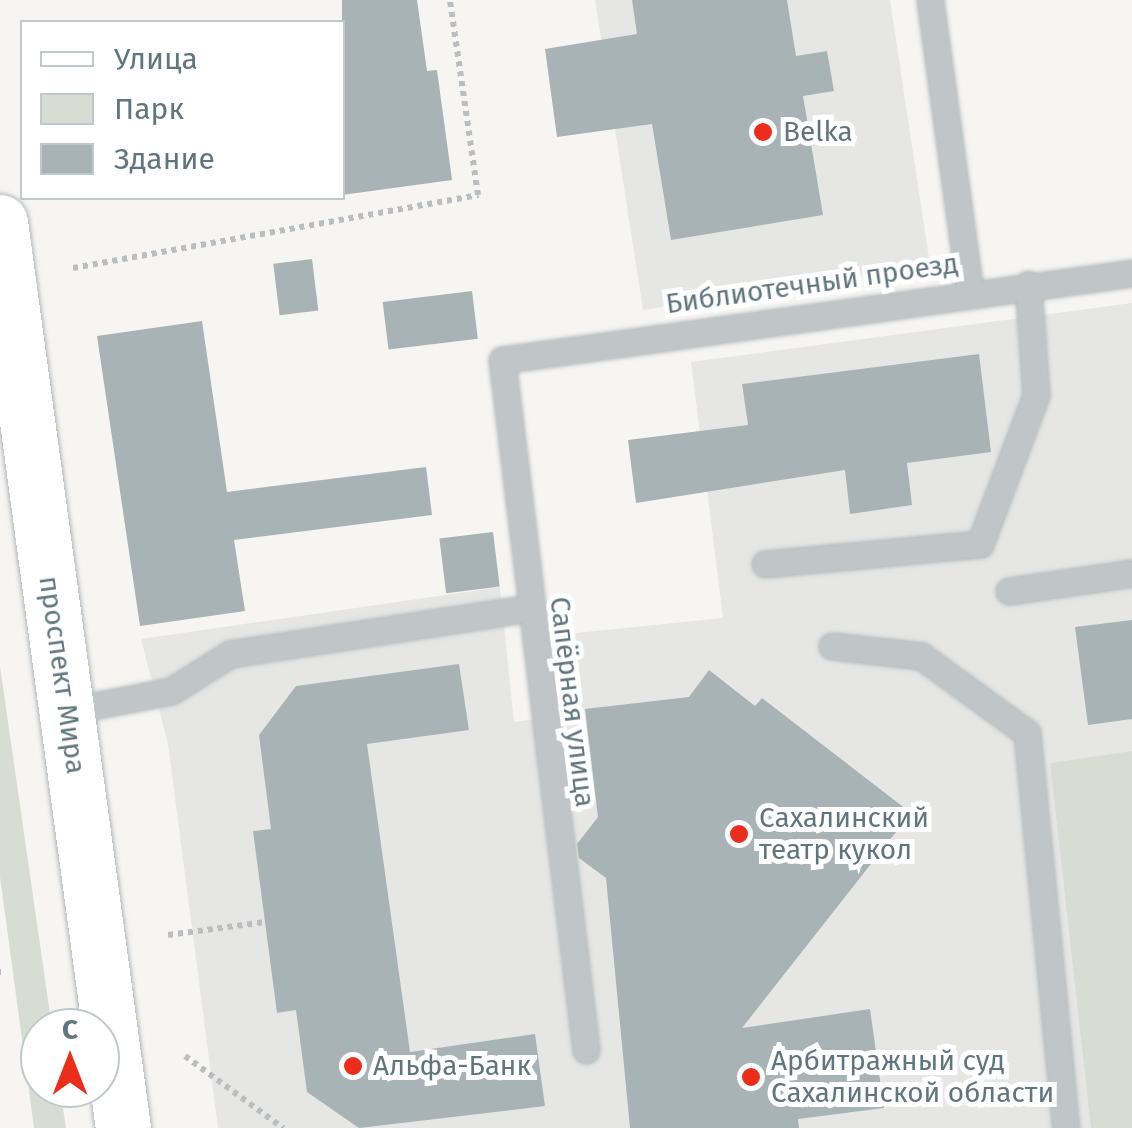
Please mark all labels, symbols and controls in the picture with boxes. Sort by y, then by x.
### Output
legend [20,20,345,200]
text: Улица [114,41,198,77]
text: Парк [114,91,184,127]
place label: Belka [783,115,853,149]
marker: Belka [752,121,774,143]
text: Здание [114,141,215,177]
street label: Библиотечный проезд [664,247,960,321]
street label: проспект Мира [31,574,93,776]
street label: Сапёрная улица [542,595,602,809]
place label: Сахалинский театр кукол [759,801,929,867]
marker: Сахалинский театр кукол [728,823,750,845]
north arrow [20,1008,120,1108]
text: С [62,1013,78,1046]
place label: Арбитражный суд Сахалинской области [771,1044,1054,1110]
place label: Альфа-Банк [373,1049,531,1083]
marker: Альфа-Банк [342,1055,364,1077]
marker: Арбитражный суд Сахалинской области [740,1066,762,1088]

